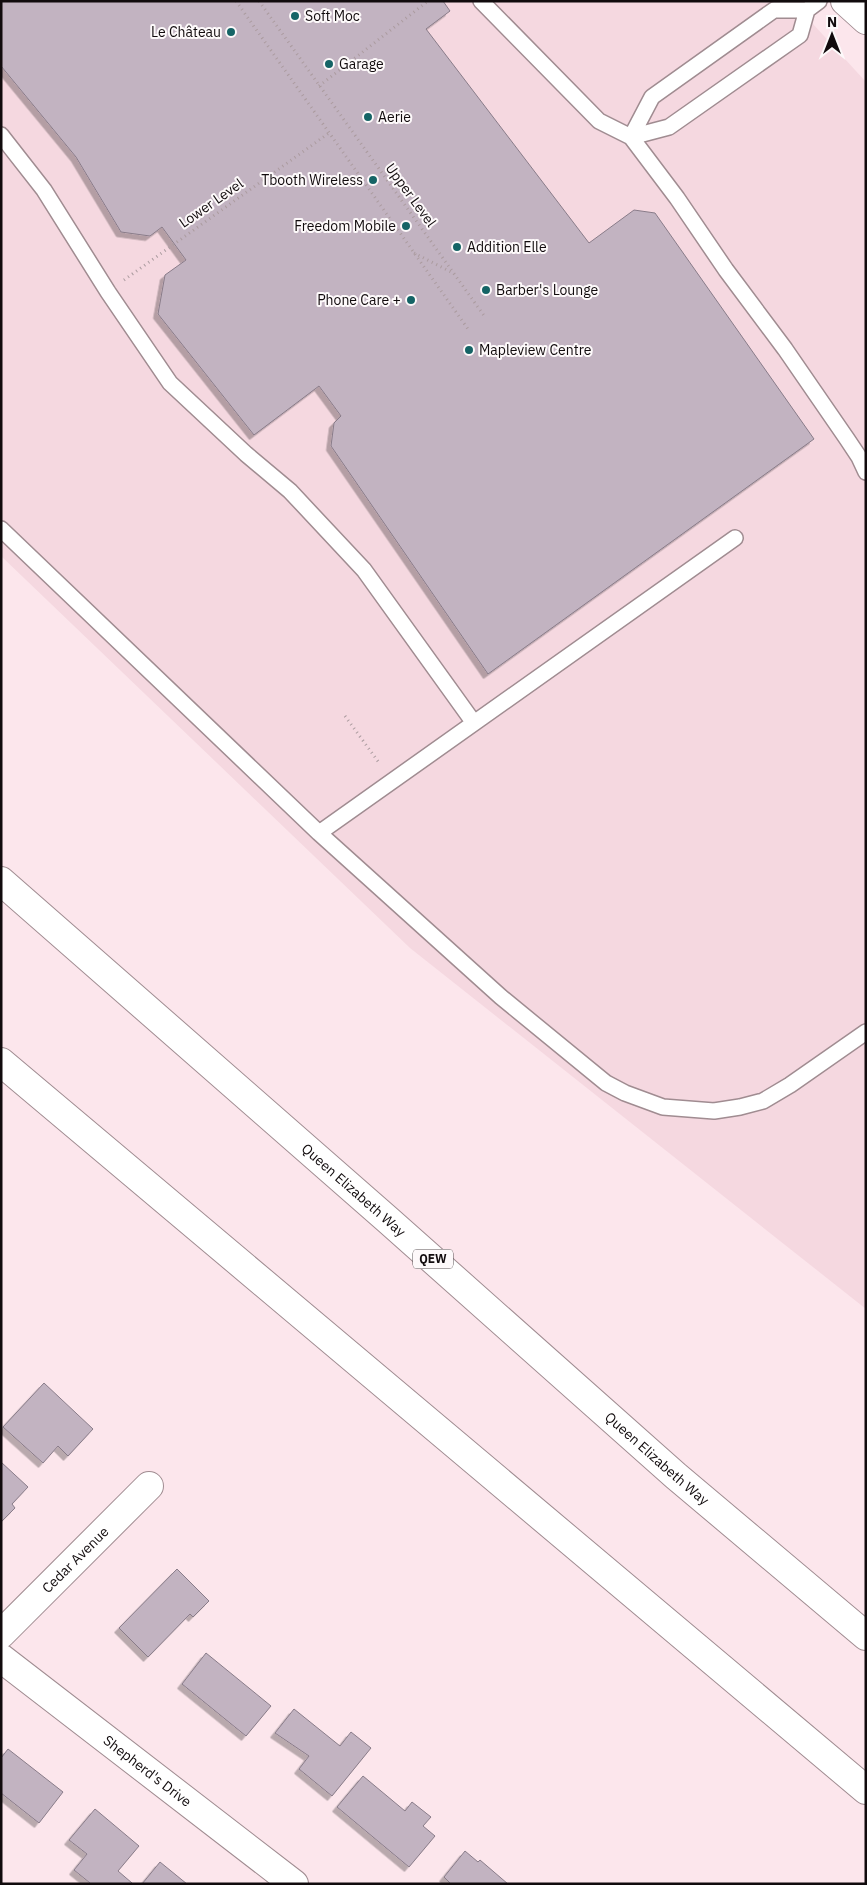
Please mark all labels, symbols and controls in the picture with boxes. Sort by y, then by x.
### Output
place label: Soft Moc [305,7,360,25]
marker: Soft Moc [289,10,301,22]
north arrow [807,10,857,60]
text: N [827,13,837,31]
place label: Le Château [151,23,221,41]
marker: Le Château [225,26,237,38]
place label: Garage [339,55,384,73]
marker: Garage [323,58,335,70]
place label: Aerie [378,108,411,126]
marker: Aerie [362,111,374,123]
street label: Upper Level [382,160,440,231]
place label: Tbooth Wireless [261,171,363,189]
street label: Lower Level [175,174,247,232]
marker: Tbooth Wireless [367,174,379,186]
place label: Freedom Mobile [294,217,396,235]
marker: Freedom Mobile [400,220,412,232]
place label: Addition Elle [467,238,547,256]
marker: Addition Elle [451,241,463,253]
place label: Barber's Lounge [496,281,599,299]
marker: Barber's Lounge [480,284,492,296]
place label: Phone Care + [317,291,401,309]
marker: Phone Care + [405,294,417,306]
place label: Mapleview Centre [479,341,592,359]
marker: Mapleview Centre [463,344,475,356]
street label: Queen Elizabeth Way [298,1140,410,1241]
road number: QEW [413,1250,453,1268]
street label: Queen Elizabeth Way [601,1408,713,1509]
street label: Cedar Avenue [38,1522,113,1597]
street label: Shepherd's Drive [100,1731,196,1811]

